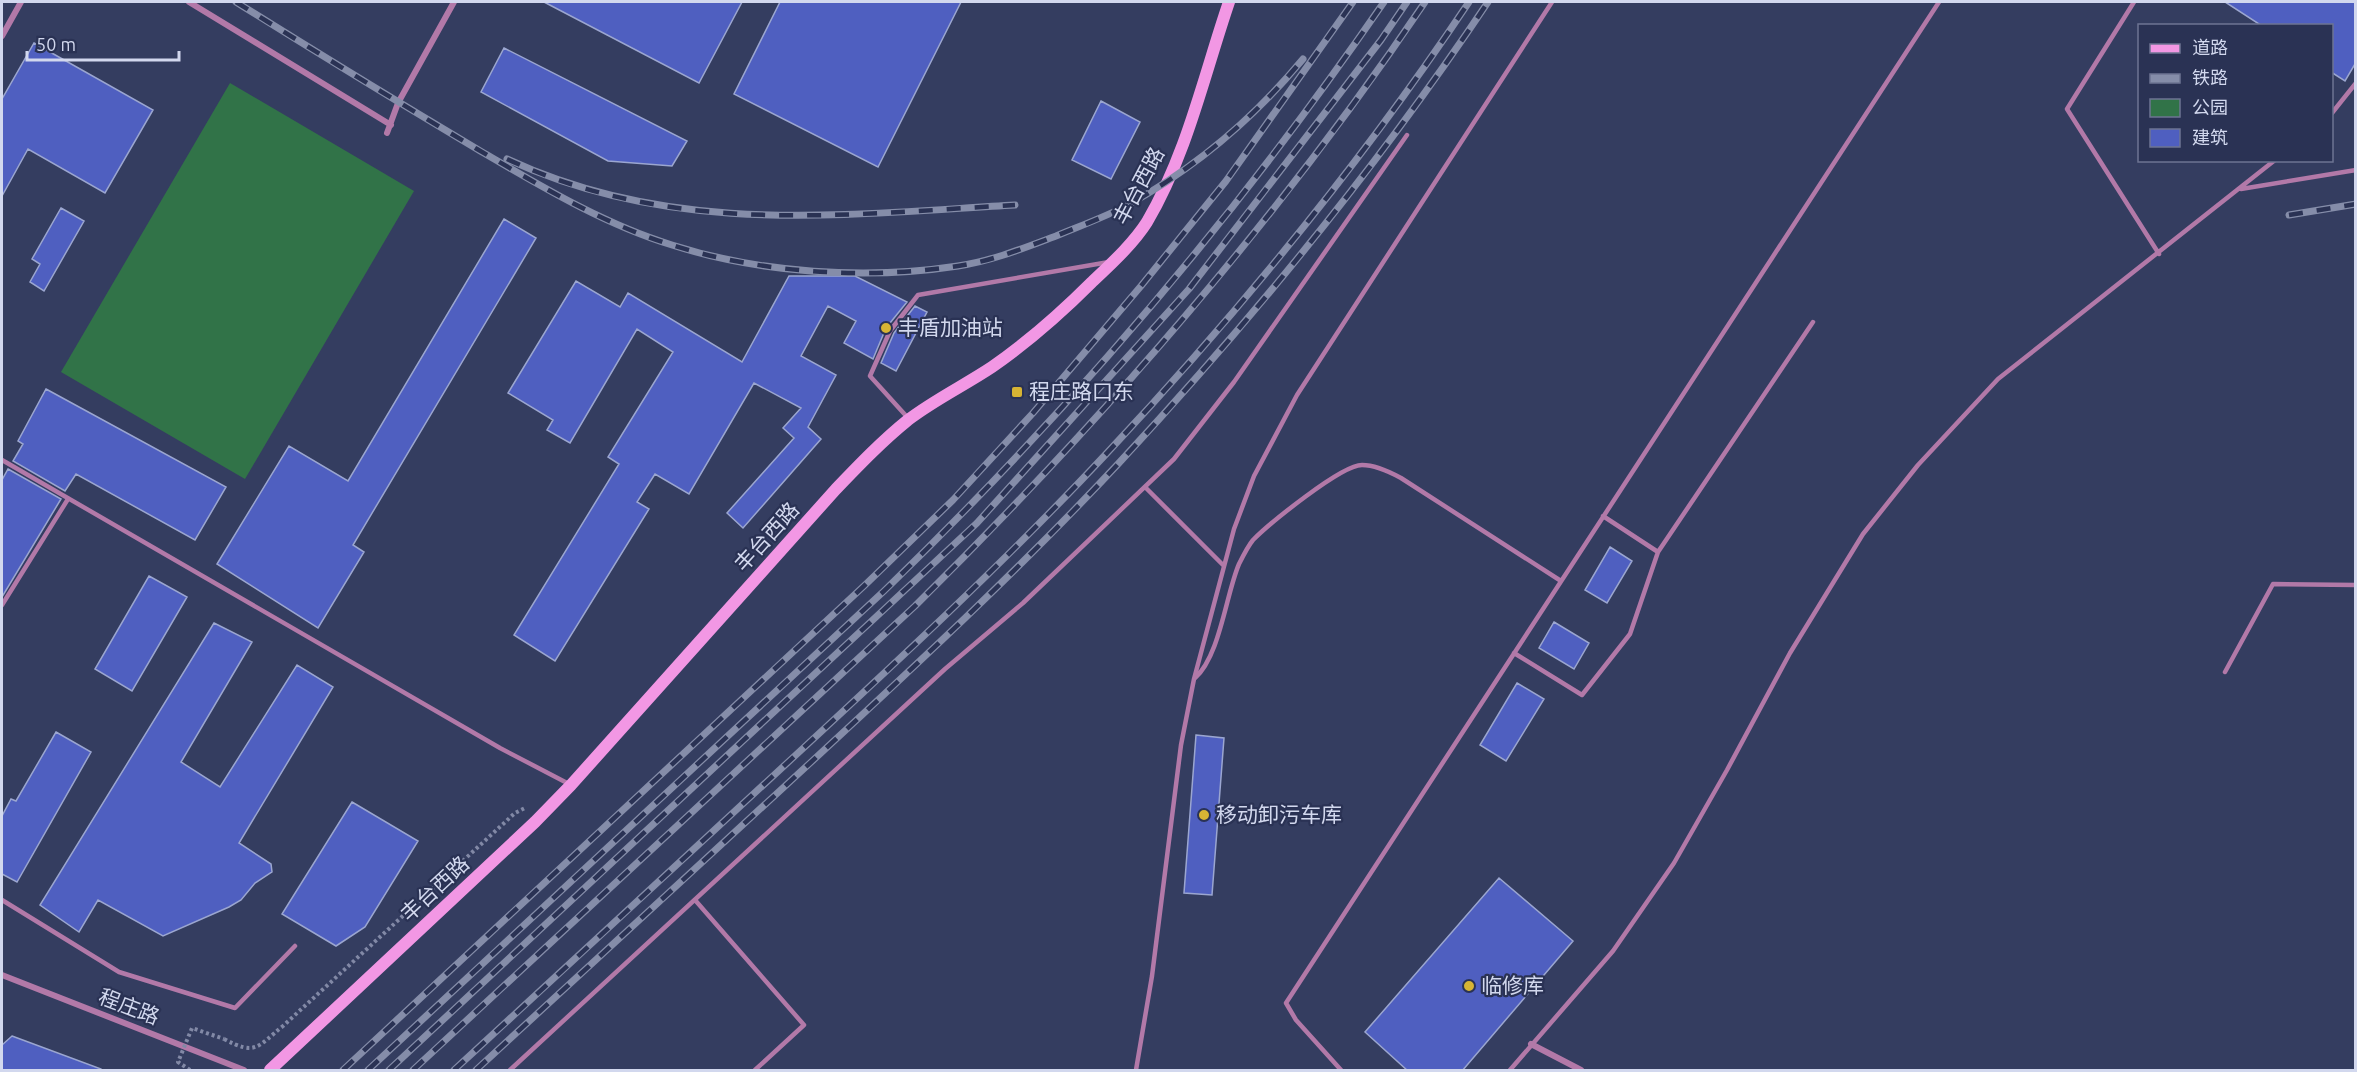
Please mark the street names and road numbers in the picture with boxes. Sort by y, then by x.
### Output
street label: 丰台西路 [1108,143,1168,228]
street label: 丰台西路 [729,497,803,576]
street label: 丰台西路 [395,851,473,926]
street label: 程庄路 [96,984,163,1029]

